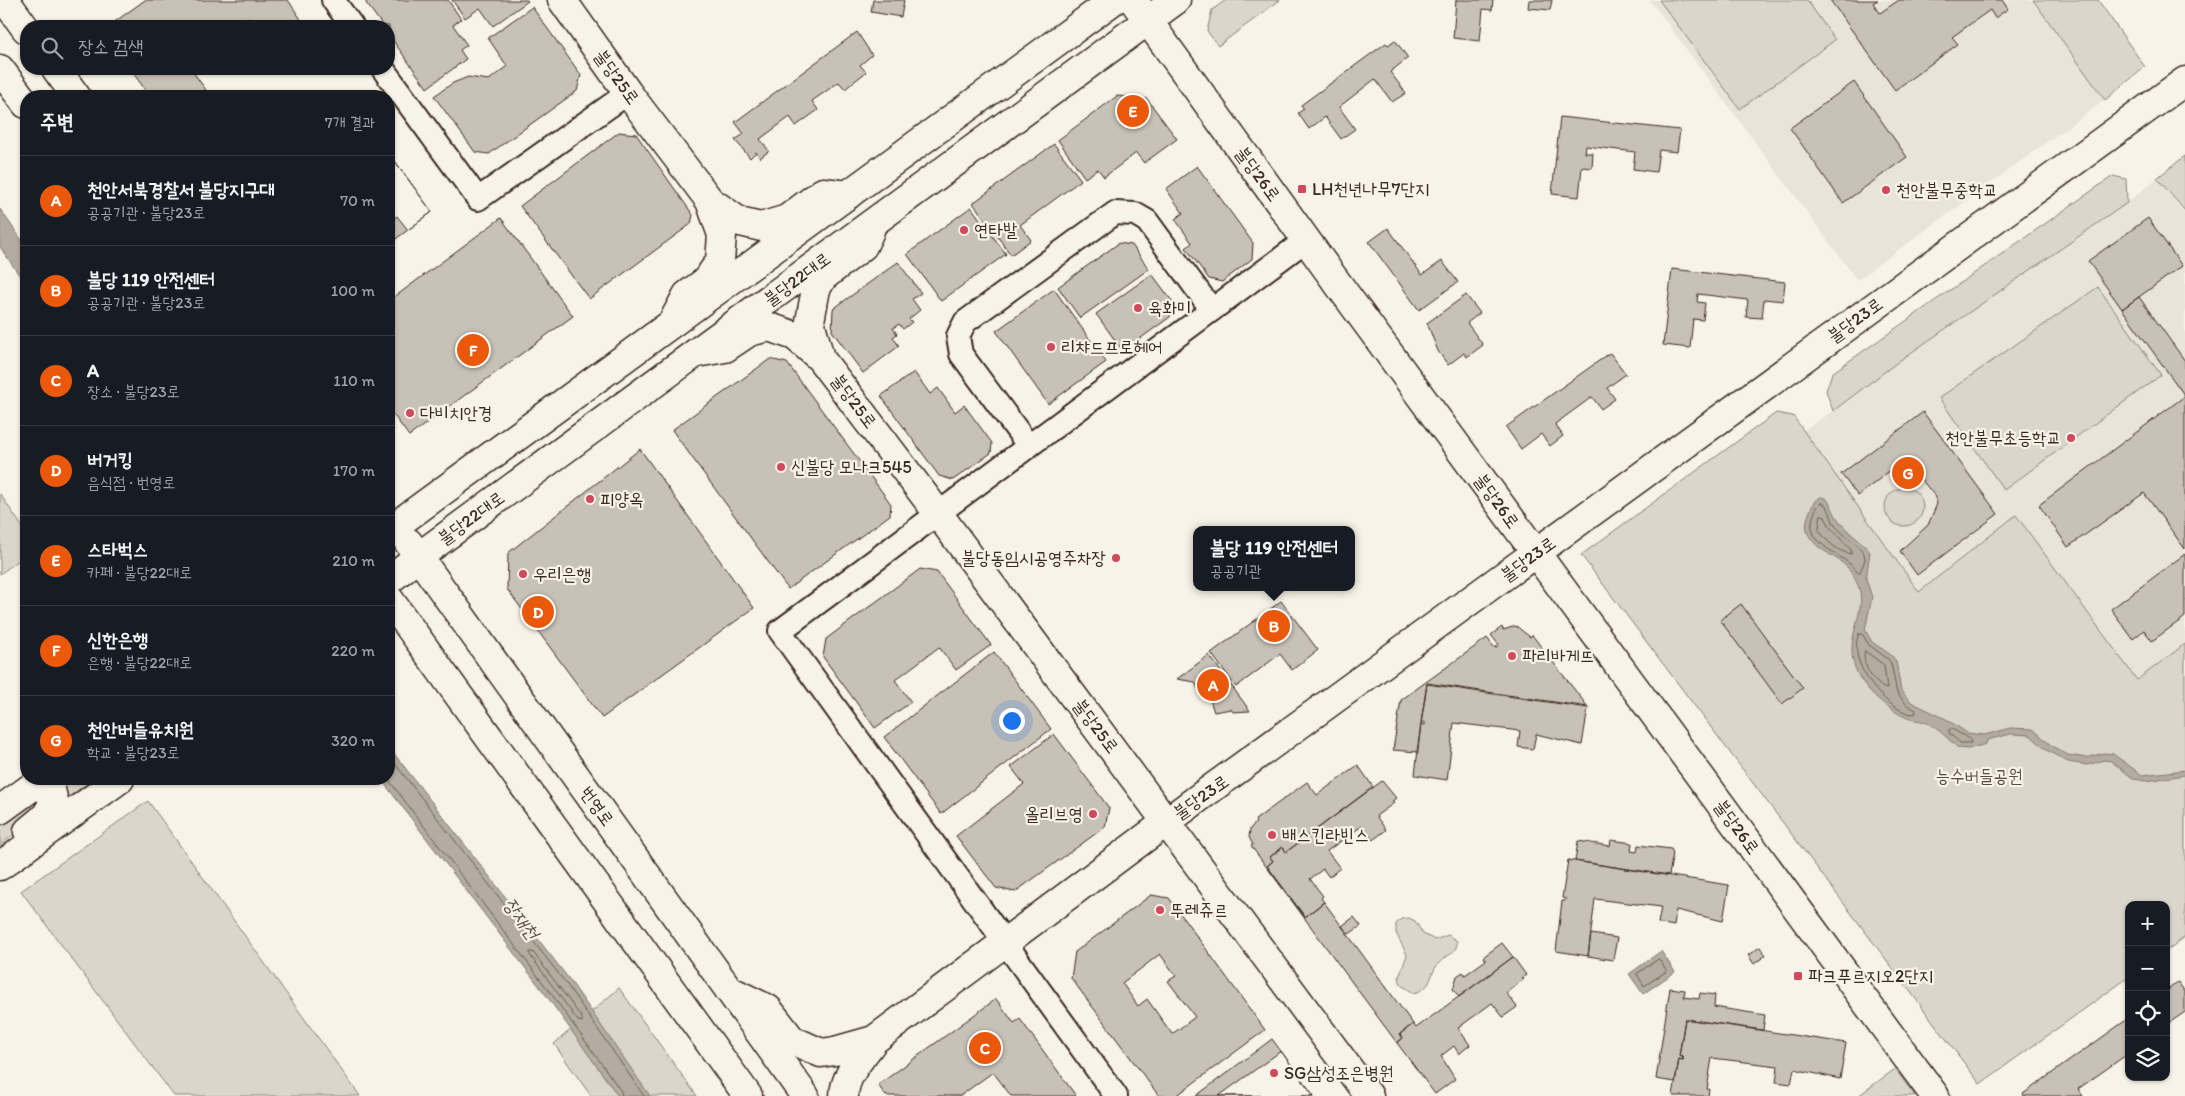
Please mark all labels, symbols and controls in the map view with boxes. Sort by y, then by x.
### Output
search box [20,20,395,75]
icon: search [38,34,66,62]
text: 장소 검색 [78,35,143,58]
street label: 불당25로 [590,45,644,109]
pin: E [1117,92,1149,130]
text: 주변 [40,109,74,134]
text: 7개 결과 [325,113,375,132]
street label: 불당26로 [1231,142,1285,206]
text: 천안서북경찰서 불당지구대 [87,178,275,201]
place label: LH천년나무7단지 [1312,178,1429,200]
place label: 천안불무중학교 [1896,179,1997,201]
marker: LH천년나무7단지 [1296,183,1308,195]
marker: 천안불무중학교 [1880,184,1892,196]
text: A [51,191,61,210]
text: 70 m [340,191,375,210]
text: 공공기관 · 불당23로 [87,203,205,222]
place label: 연타발 [974,219,1018,241]
marker: 연타발 [958,224,970,236]
street label: 불당22대로 [759,248,835,310]
text: 불당 119 안전센터 [87,268,215,291]
text: B [51,281,61,300]
text: 100 m [331,281,375,300]
text: 공공기관 · 불당23로 [87,293,205,312]
street label: 불당23로 [1823,293,1887,347]
place label: 육화미 [1148,297,1191,319]
marker: 육화미 [1132,302,1144,314]
pin: F [457,331,489,369]
place label: 리챠드프로헤어 [1061,336,1162,358]
marker: 리챠드프로헤어 [1045,341,1057,353]
text: A [87,359,99,382]
street label: 불당25로 [826,369,882,433]
text: C [51,371,61,390]
text: 110 m [333,371,375,390]
text: 장소 · 불당23로 [87,382,180,401]
place label: 다비치안경 [420,402,492,424]
marker: 다비치안경 [404,407,416,419]
place label: 천안불무초등학교 [1945,427,2061,449]
marker: 천안불무초등학교 [2065,432,2077,444]
text: 버거킹 [87,448,133,471]
pin: G [1892,454,1924,492]
place label: 신불당 모나크545 [791,456,912,478]
text: D [51,461,61,480]
text: 170 m [333,461,375,480]
marker: 신불당 모나크545 [775,461,787,473]
street label: 불당26로 [1470,469,1524,533]
text: 음식점 · 번영로 [87,473,175,492]
street label: 불당22대로 [433,487,509,549]
place label: 피양옥 [600,488,643,510]
marker: 피양옥 [584,493,596,505]
popup [1193,526,1355,591]
street label: 불당23로 [1496,532,1560,586]
text: 불당 119 안전센터 [1210,536,1338,559]
text: 스타벅스 [87,538,148,561]
place label: 불당동임시공영주차장 [961,547,1106,569]
text: E [52,551,60,570]
text: 210 m [332,551,375,570]
marker: 불당동임시공영주차장 [1110,552,1122,564]
text: 공공기관 [1210,561,1262,580]
text: 카페 · 불당22대로 [87,563,192,582]
place label: 우리은행 [533,563,591,585]
marker: 우리은행 [517,568,529,580]
pin: D [522,593,554,631]
pin: B [1258,607,1290,645]
text: 신한은행 [87,628,148,651]
text: F [52,641,60,660]
text: 220 m [331,641,375,660]
place label: 파리바게뜨 [1522,645,1594,667]
marker: 파리바게뜨 [1506,650,1518,662]
text: 은행 · 불당22대로 [87,653,192,672]
pin: A [1197,666,1229,704]
street label: 불당25로 [1068,694,1124,758]
your location [999,708,1025,734]
text: 천안버들유치원 [87,718,194,741]
text: G [50,731,62,750]
text: 320 m [331,731,375,750]
text: 학교 · 불당23로 [87,743,180,762]
park label: 능수버들공원 [1936,765,2022,787]
street label: 불당23로 [1169,770,1233,824]
street label: 번영로 [575,782,619,830]
street label: 불당26로 [1710,795,1764,859]
place label: 올리브영 [1025,803,1083,825]
marker: 올리브영 [1087,808,1099,820]
place label: 배스킨라빈스 [1282,824,1369,846]
marker: 배스킨라빈스 [1266,829,1278,841]
water label: 장재천 [499,893,545,945]
place label: 뚜레쥬르 [1170,899,1228,921]
map controls [2125,901,2170,1081]
button: + [2125,901,2170,946]
marker: 뚜레쥬르 [1154,904,1166,916]
button: − [2125,946,2170,991]
place label: 파크푸르지오2단지 [1808,965,1933,987]
marker: 파크푸르지오2단지 [1792,970,1804,982]
button: locate [2125,991,2170,1036]
pin: C [969,1029,1001,1067]
button: layers [2125,1036,2170,1081]
place label: SG삼성조은병원 [1284,1062,1393,1084]
marker: SG삼성조은병원 [1268,1067,1280,1079]

